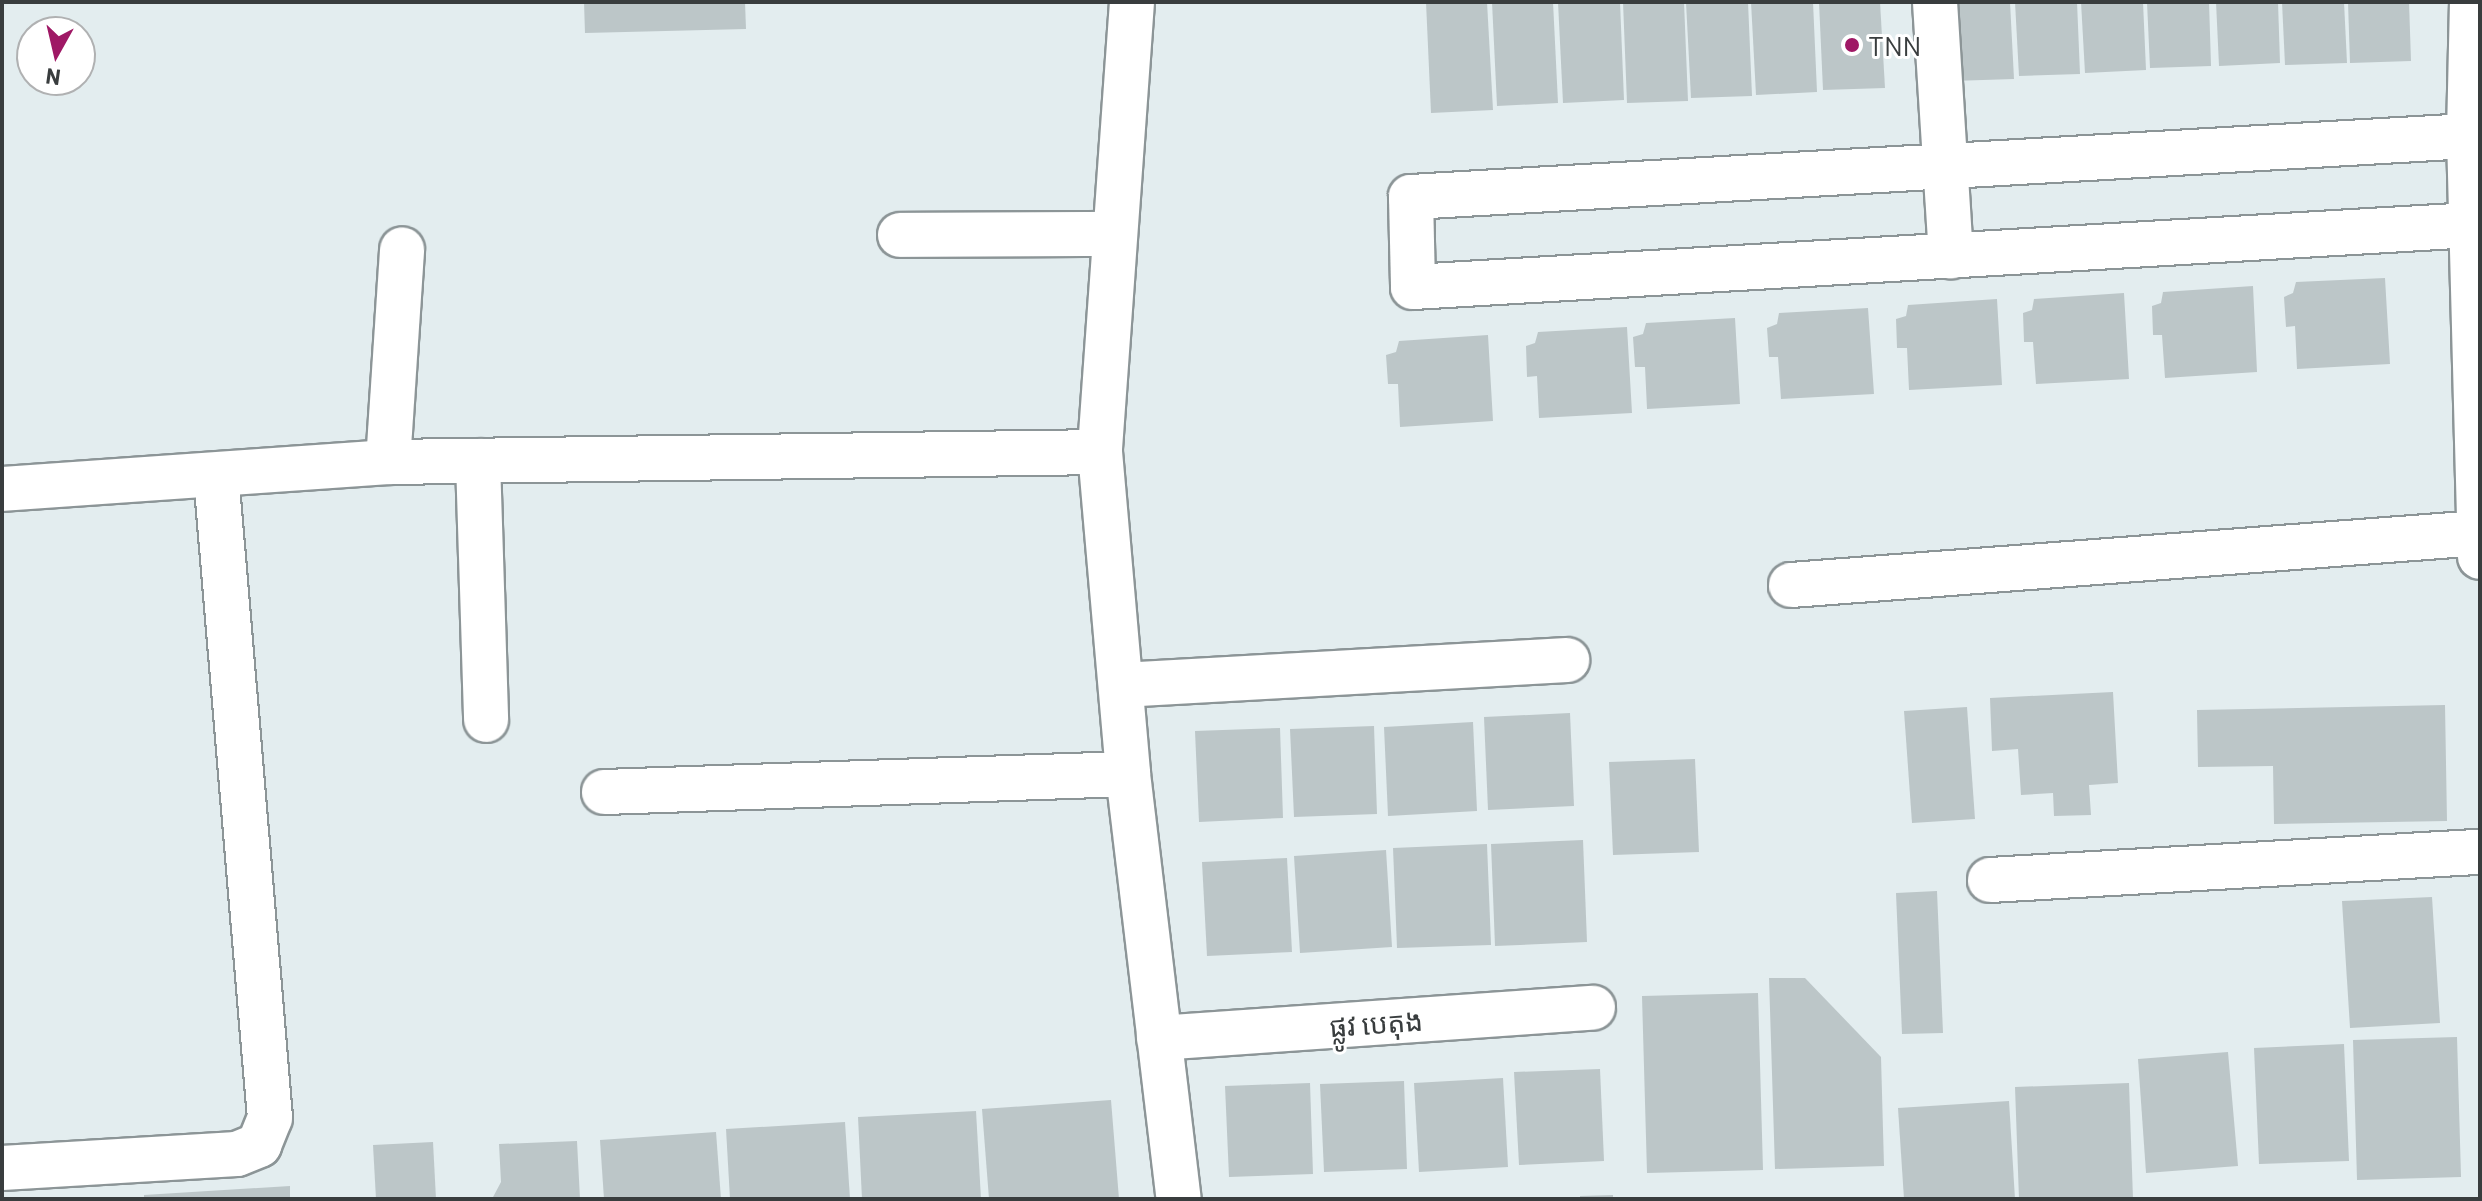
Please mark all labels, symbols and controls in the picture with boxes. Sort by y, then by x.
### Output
north arrow [16,16,96,96]
place label: TNN [1868,28,1921,62]
marker: TNN [1843,36,1861,54]
text: N [44,64,62,92]
street label: ផ្លូវ បេតុង [1328,1003,1424,1043]

